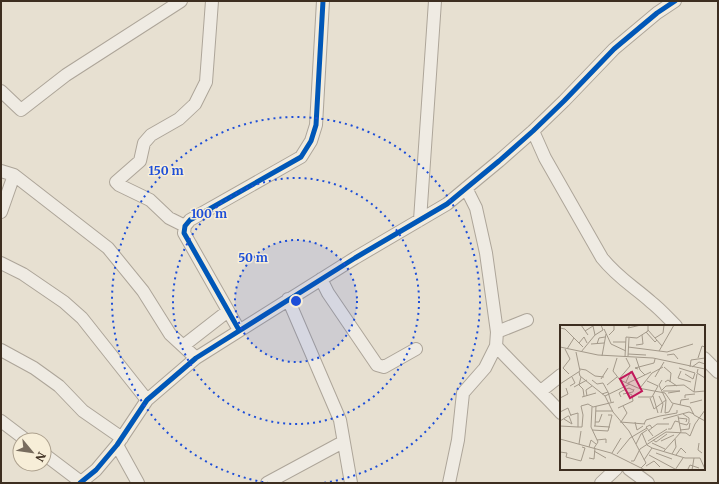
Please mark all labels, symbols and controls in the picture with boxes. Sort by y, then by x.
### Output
text: 150 m [149,163,184,178]
text: 100 m [191,206,227,221]
text: 50 m [238,250,268,265]
centre of rings [289,294,303,308]
inset map [560,325,705,470]
north arrow [12,432,52,472]
text: N [32,450,49,464]

